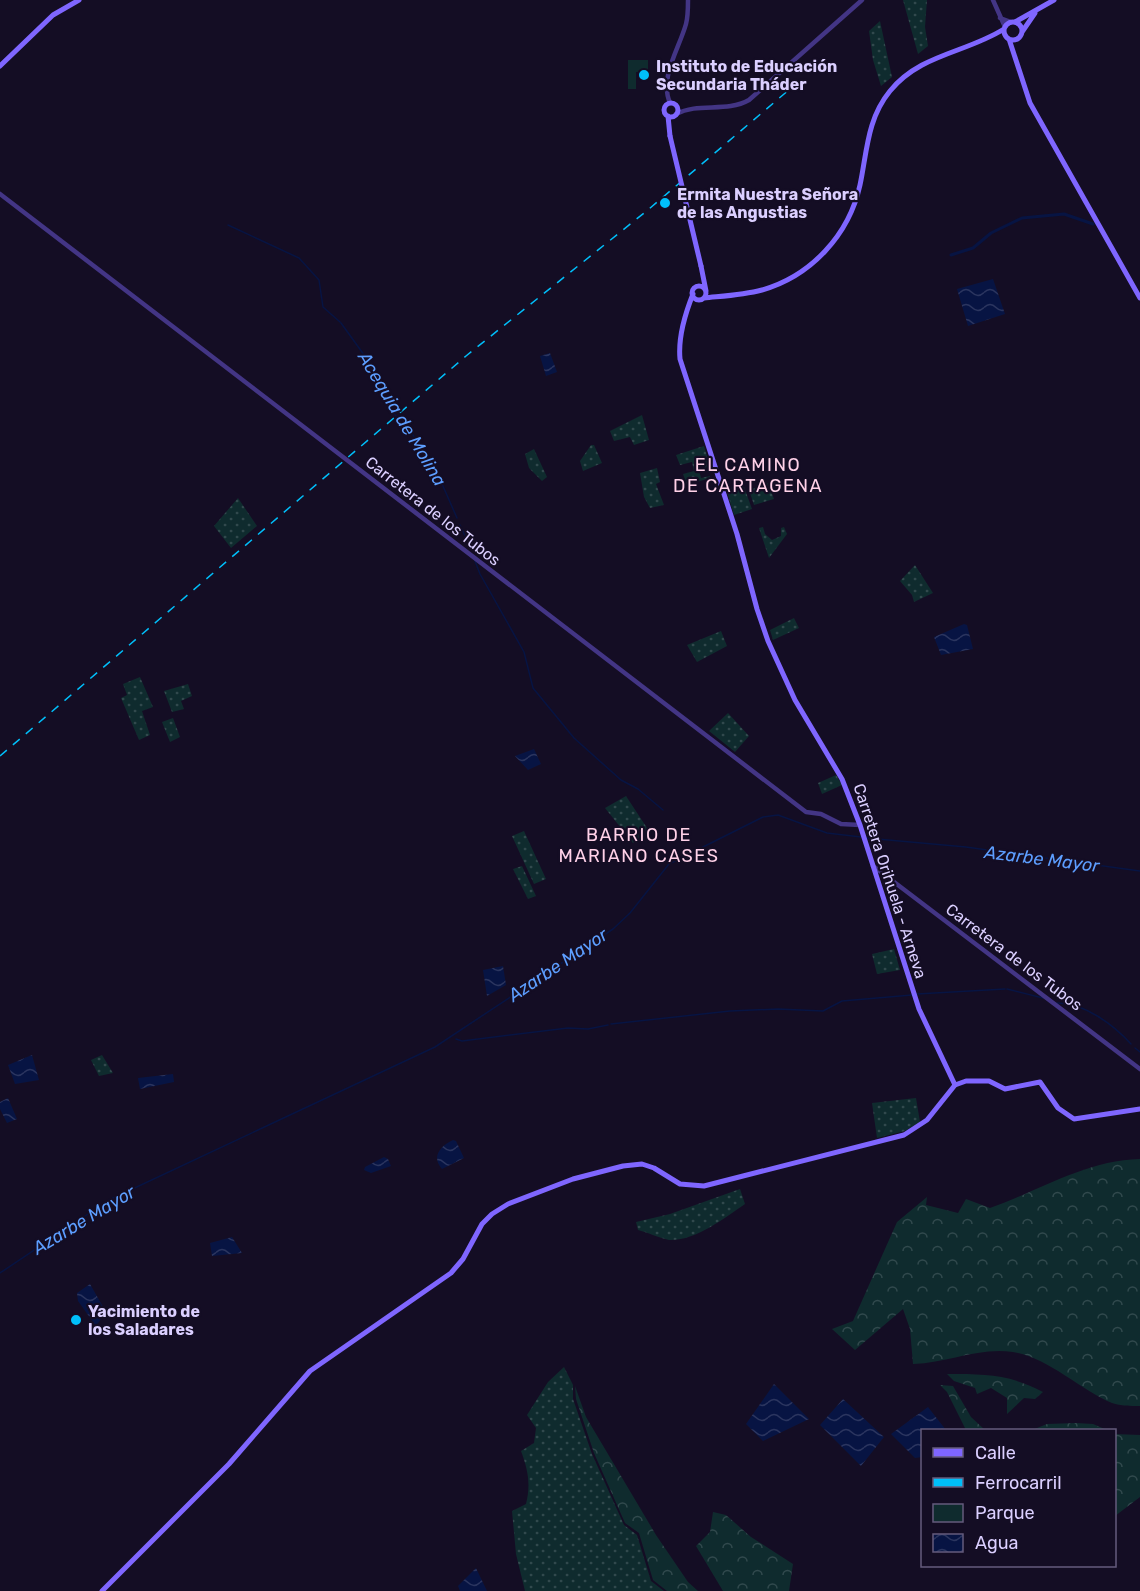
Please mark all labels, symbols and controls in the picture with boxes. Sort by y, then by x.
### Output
place label: Instituto de Educación Secundaria Tháder [656,57,837,94]
marker: Instituto de Educación Secundaria Tháder [637,68,651,82]
place label: Ermita Nuestra Señora de las Angustias [677,185,858,222]
marker: Ermita Nuestra Señora de las Angustias [658,196,672,210]
water label: Acequia de Molina [353,347,451,491]
street label: Carretera de los Tubos [362,452,504,570]
district label: EL CAMINO DE CARTAGENA [673,454,823,497]
street label: Carretera Orihuela - Arneva [849,781,931,981]
district label: BARRIO DE MARIANO CASES [559,824,719,867]
water label: Azarbe Mayor [982,841,1102,877]
street label: Carretera de los Tubos [942,899,1086,1015]
water label: Azarbe Mayor [503,923,613,1007]
water label: Azarbe Mayor [28,1180,140,1260]
place label: Yacimiento de los Saladares [88,1302,200,1339]
marker: Yacimiento de los Saladares [69,1313,83,1327]
legend [921,1429,1116,1567]
text: Calle [975,1442,1016,1464]
text: Ferrocarril [975,1472,1062,1494]
text: Parque [975,1502,1035,1524]
text: Agua [975,1532,1018,1554]

